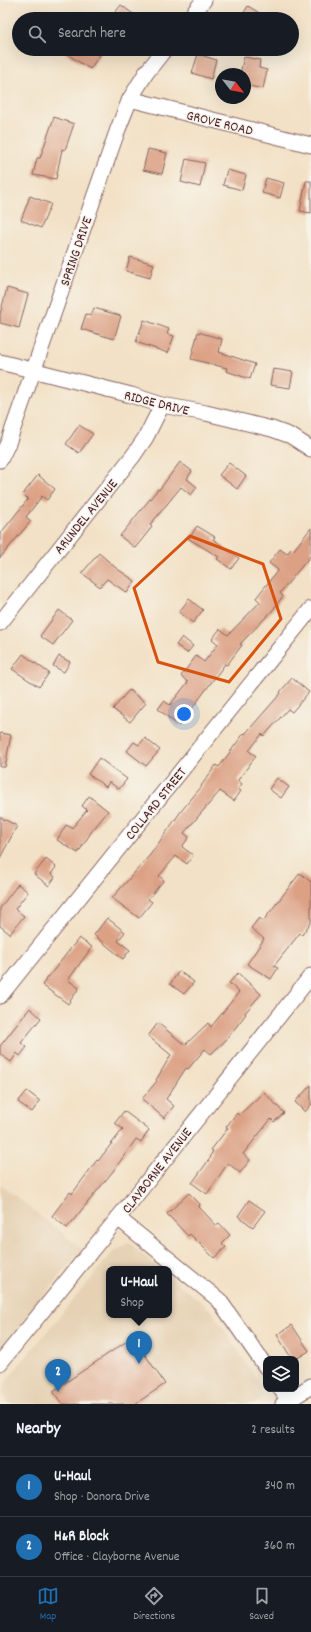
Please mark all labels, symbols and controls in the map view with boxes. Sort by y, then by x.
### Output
search box [12,12,299,56]
icon: search [26,23,48,45]
text: Search here [58,23,126,45]
north arrow [215,68,251,104]
street label: GROVE ROAD [184,106,255,142]
street label: SPRING DRIVE [56,214,98,289]
street label: RIDGE DRIVE [122,386,192,422]
street label: ARUNDEL AVENUE [50,475,123,559]
your location [174,704,194,724]
street label: COLLARD STREET [121,763,192,845]
street label: CLAYBORNE AVENUE [118,1124,198,1218]
popup [106,1266,172,1318]
text: U-Haul [120,1272,158,1294]
text: Shop [120,1294,144,1313]
pin: 1 [126,1331,152,1364]
map controls [263,1356,299,1392]
button: layers [263,1356,299,1392]
pin: 2 [45,1359,71,1392]
text: Nearby [16,1418,60,1442]
text: 2 results [251,1421,295,1440]
text: U-Haul [54,1466,91,1488]
text: 1 [28,1477,30,1496]
text: 340 m [265,1477,295,1496]
text: Shop · Donora Drive [54,1488,150,1507]
text: H&R Block [54,1526,109,1548]
text: 2 [26,1537,32,1556]
text: 360 m [264,1537,295,1556]
text: Office · Clayborne Avenue [54,1548,180,1567]
tab: Map [37,1585,59,1625]
tab: Directions [133,1585,175,1625]
tab: Saved [249,1585,274,1625]

